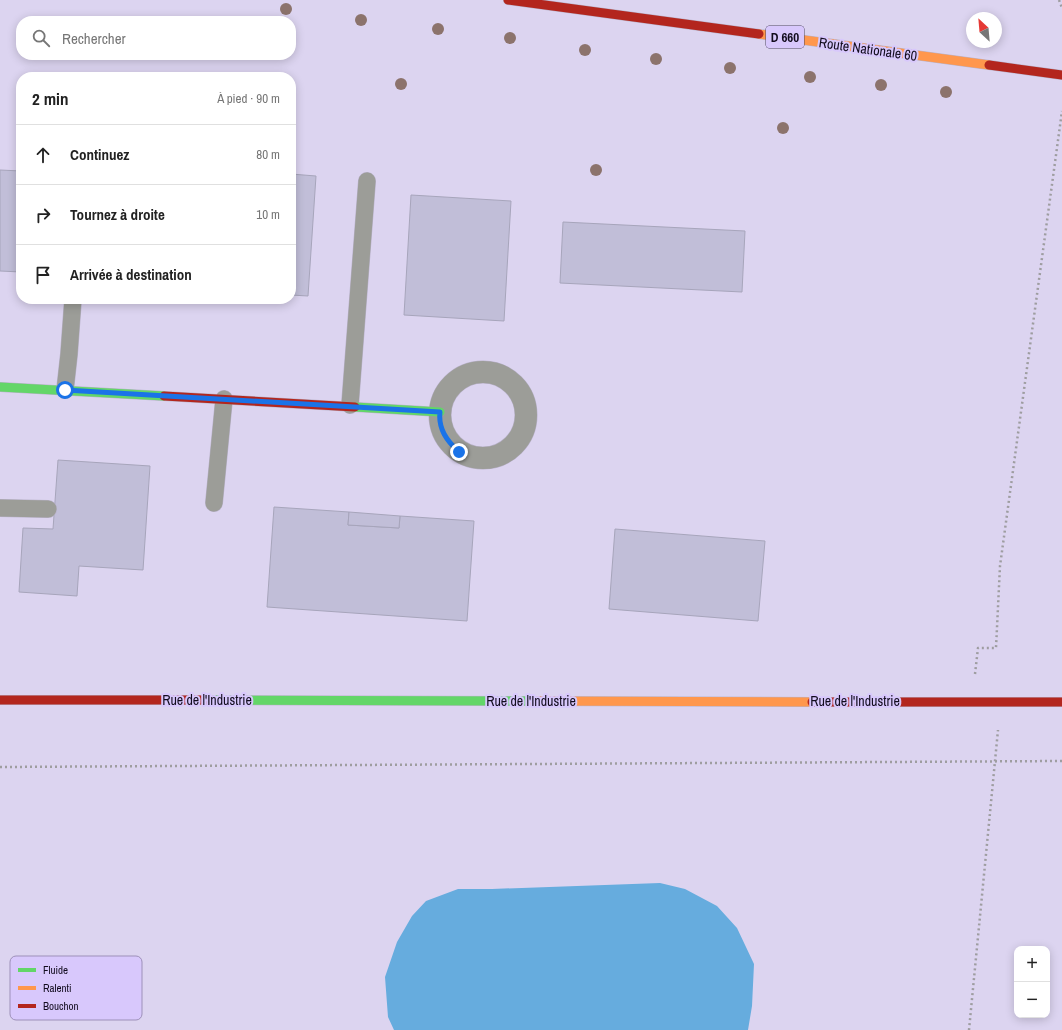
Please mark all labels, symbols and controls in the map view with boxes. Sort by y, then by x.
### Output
north arrow [966,12,1002,48]
search box [16,16,296,60]
road number: D 660 [766,26,804,48]
icon: search [30,27,52,49]
text: Rechercher [62,28,126,49]
street label: Route Nationale 60 [818,33,918,65]
text: 2 min [32,87,68,110]
text: À pied · 90 m [217,90,280,107]
icon: ahead [32,144,54,166]
text: Continuez [70,144,129,165]
text: 80 m [256,146,280,163]
icon: right [32,204,54,226]
text: Tournez à droite [70,204,165,225]
text: 10 m [256,206,280,223]
icon: arrive [32,264,54,286]
text: Arrivée à destination [70,264,192,285]
route start [56,381,74,399]
route end [450,443,468,461]
street label: Rue de l'Industrie [162,691,252,709]
street label: Rue de l'Industrie [486,692,576,710]
street label: Rue de l'Industrie [810,692,900,710]
map controls [1014,946,1050,1018]
button: + [1014,946,1050,982]
legend [10,956,142,1020]
text: Fluide [43,963,68,977]
text: Ralenti [43,981,72,995]
button: − [1014,982,1050,1018]
text: Bouchon [43,999,79,1013]

